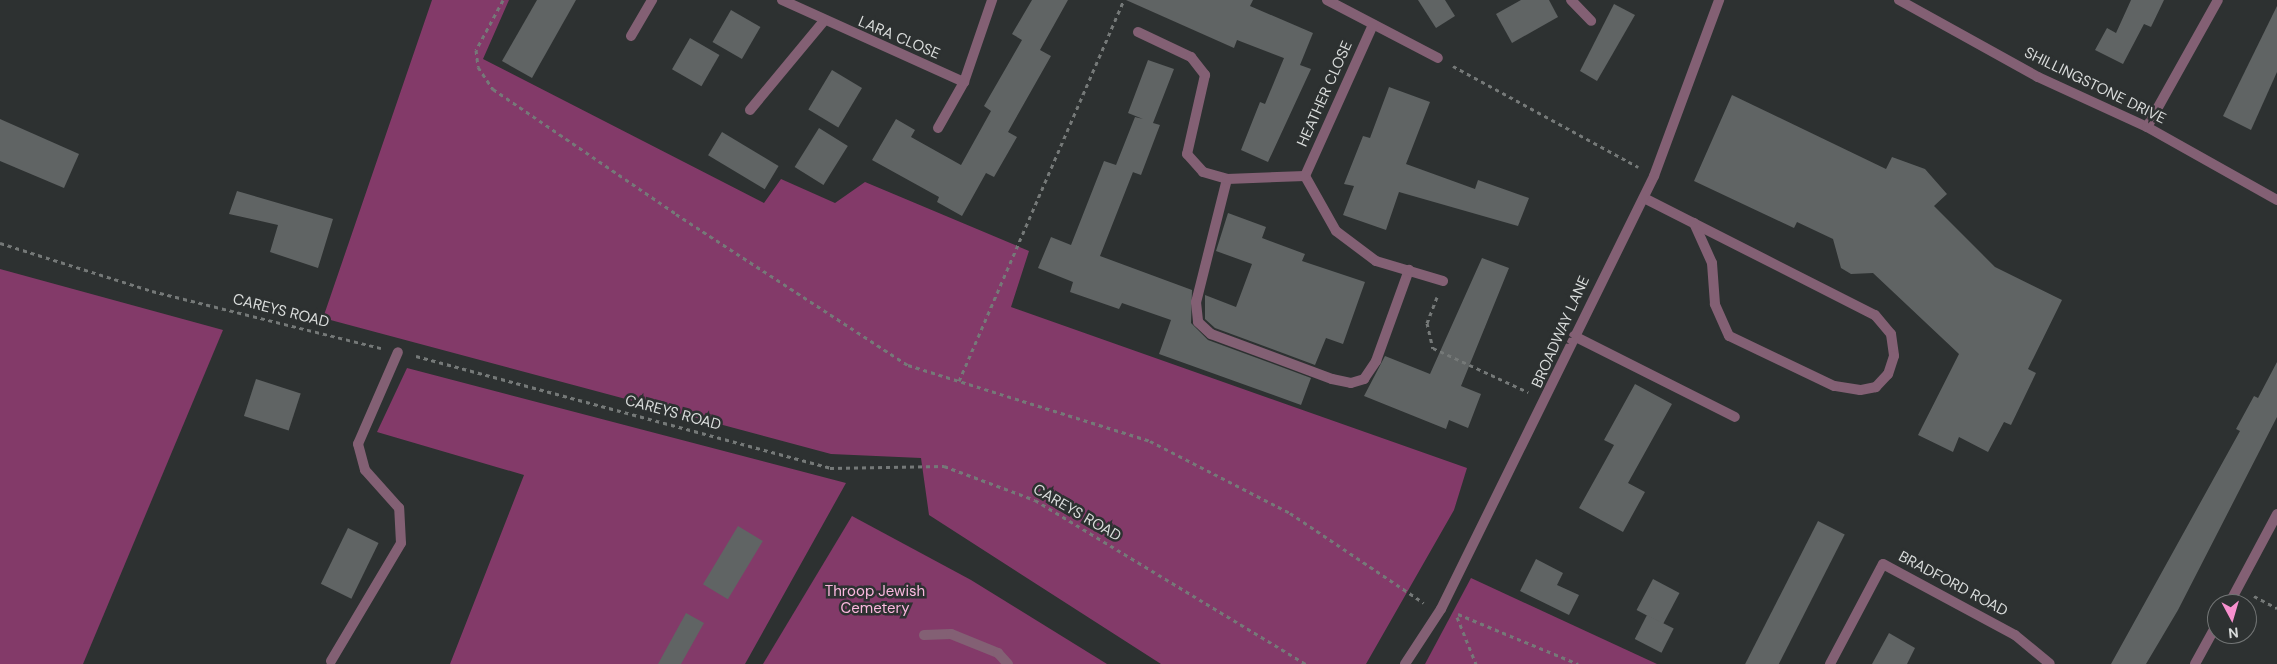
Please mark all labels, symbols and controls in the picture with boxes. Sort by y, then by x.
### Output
street label: LARA CLOSE [855,13,943,63]
street label: HEATHER CLOSE [1294,38,1356,150]
street label: SHILLINGSTONE DRIVE [2021,44,2169,128]
street label: BROADWAY LANE [1528,273,1594,391]
street label: CAREYS ROAD [231,290,331,332]
street label: CAREYS ROAD [623,392,723,434]
street label: CAREYS ROAD [1030,481,1124,545]
street label: BRADFORD ROAD [1895,548,2011,620]
park label: Throop Jewish Cemetery [825,582,925,617]
north arrow [2207,594,2257,644]
text: N [2227,623,2239,642]

